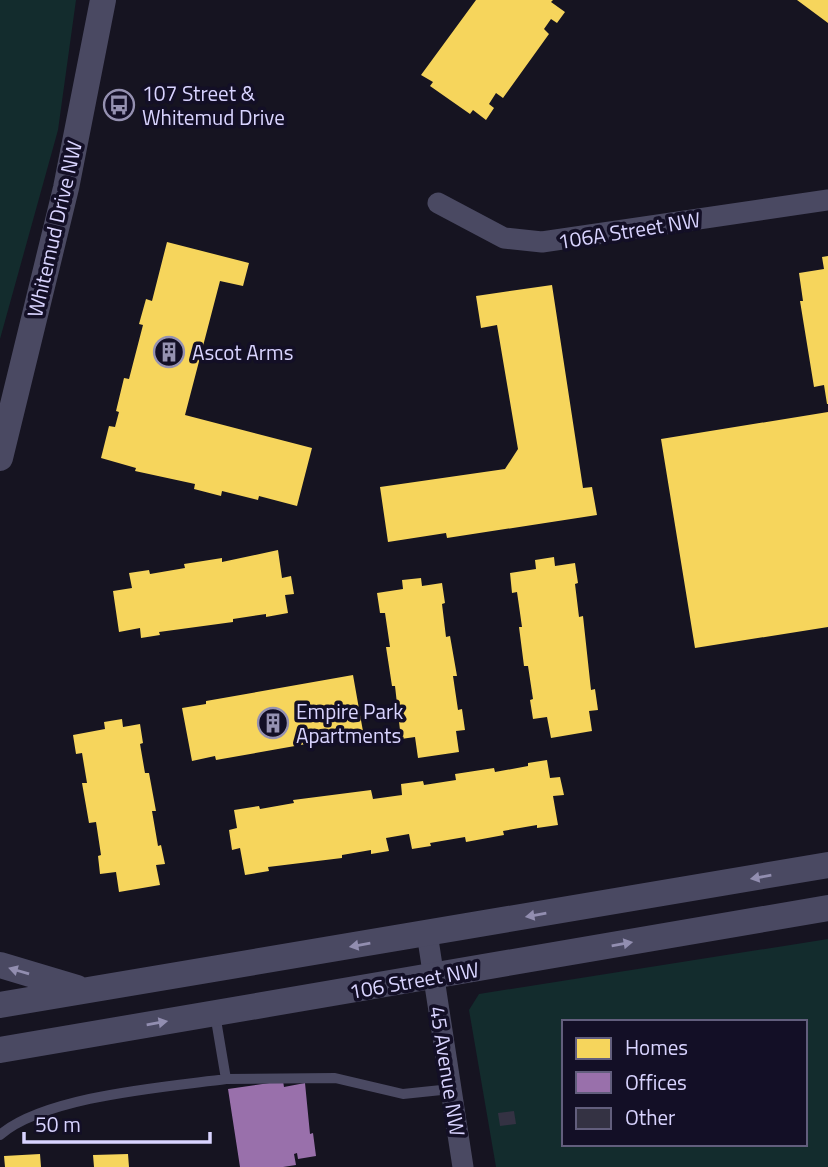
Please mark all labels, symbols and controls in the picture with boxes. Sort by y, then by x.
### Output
place label: 107 Street & Whitemud Drive [142,77,285,133]
bus stop icon: 107 Street & Whitemud Drive [102,88,136,122]
street label: Whitemud Drive NW [18,138,90,320]
street label: 106A Street NW [555,203,703,257]
building icon: Ascot Arms [152,335,186,369]
place label: Ascot Arms [192,336,293,368]
place label: Empire Park Apartments [296,695,403,751]
building icon: Empire Park Apartments [256,706,290,740]
one-way arrow [750,872,772,883]
one-way arrow [525,910,547,921]
one-way arrow [611,938,633,949]
one-way arrow [349,940,371,951]
street label: 106 Street NW [346,953,482,1007]
one-way arrow [8,966,29,976]
street label: 45 Avenue NW [422,1004,474,1138]
one-way arrow [147,1017,169,1028]
legend [562,1020,807,1146]
text: Homes [625,1031,688,1063]
text: Offices [625,1066,687,1098]
scale bar [24,1100,210,1144]
text: Other [625,1101,675,1133]
text: 50 m [35,1108,81,1140]

